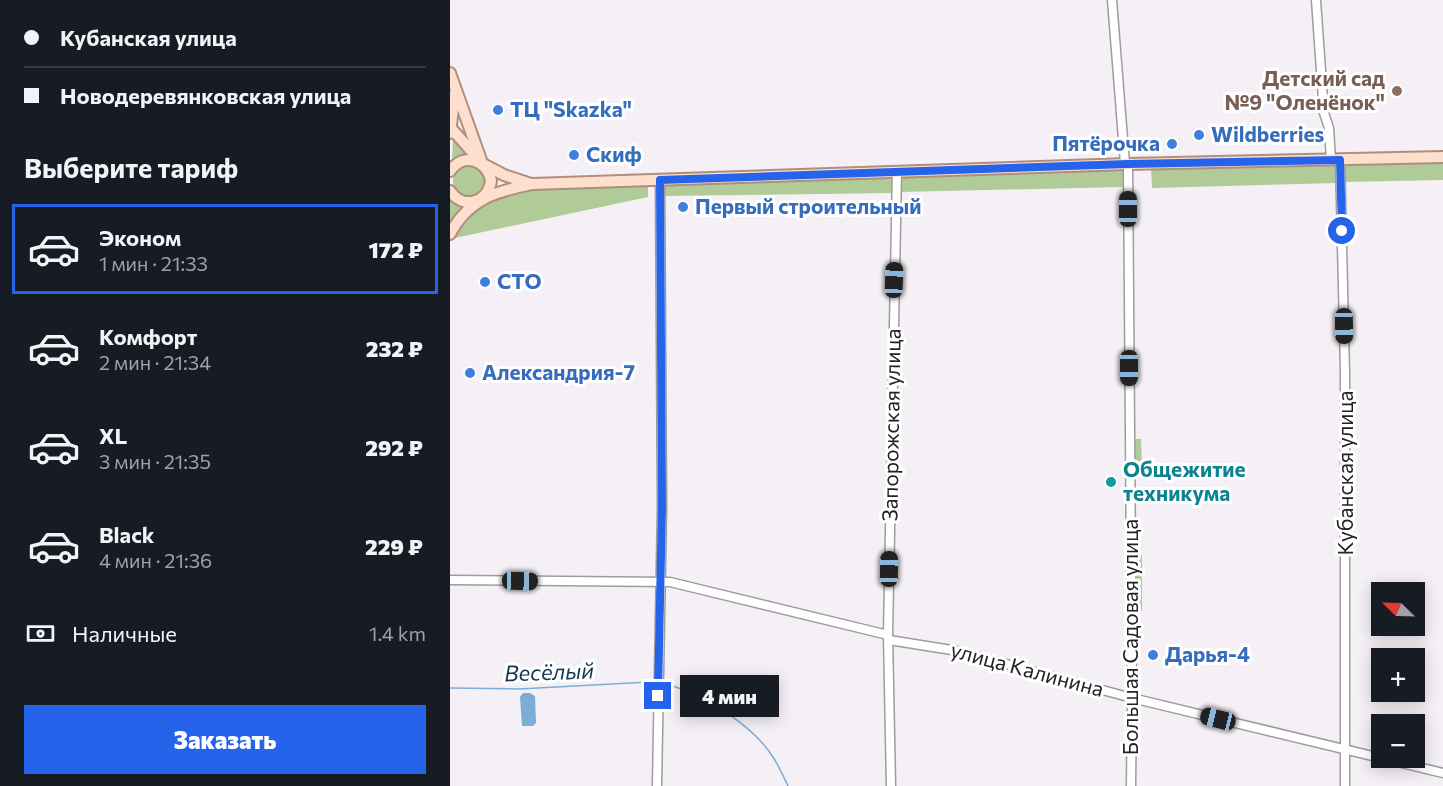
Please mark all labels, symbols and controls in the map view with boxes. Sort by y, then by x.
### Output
text: Кубанская улица [60,24,237,51]
place label: Детский сад №9 "Оленёнок" [1224,65,1385,114]
text: Новодеревянковская улица [60,82,351,109]
marker: Детский сад №9 "Оленёнок" [1390,84,1404,98]
place label: ТЦ "Skazka" [510,96,632,121]
marker: ТЦ "Skazka" [491,103,505,117]
place label: Wildberries [1211,121,1325,146]
marker: Wildberries [1192,128,1206,142]
place label: Пятёрочка [1052,130,1160,155]
marker: Пятёрочка [1165,137,1179,151]
place label: Скиф [586,141,642,166]
marker: Скиф [567,148,581,162]
text: Выберите тариф [24,151,238,184]
car [1119,191,1137,227]
place label: Первый строительный [695,193,921,218]
marker: Первый строительный [676,200,690,214]
route start [1328,217,1355,244]
icon: car [27,222,81,276]
text: Эконом [99,224,181,251]
text: 172 ₽ [369,236,423,263]
text: 1 мин · 21:33 [99,251,208,275]
car [884,262,904,298]
place label: СТО [497,268,542,293]
marker: СТО [478,275,492,289]
car [1335,308,1353,344]
icon: car [27,321,81,375]
text: Комфорт [99,323,197,350]
street label: Запорожская улица [876,328,905,522]
text: 232 ₽ [366,335,423,362]
text: 2 мин · 21:34 [99,350,211,374]
car [1120,350,1138,386]
place label: Александрия-7 [482,359,635,384]
marker: Александрия-7 [463,366,477,380]
street label: Кубанская улица [1332,391,1357,555]
icon: car [27,420,81,474]
text: XL [99,422,127,449]
text: 292 ₽ [365,434,423,461]
text: 3 мин · 21:35 [99,449,211,473]
place label: Общежитие техникума [1123,456,1246,505]
marker: Общежитие техникума [1104,475,1118,489]
icon: car [27,519,81,573]
street label: Большая Садовая улица [1117,519,1142,755]
text: Black [99,521,154,548]
text: 229 ₽ [365,533,423,560]
text: 4 мин · 21:36 [99,548,212,572]
car [880,551,898,587]
car [502,572,538,590]
north arrow [1371,582,1425,636]
map controls [1371,582,1425,768]
icon: cash [24,617,57,650]
text: Наличные [72,620,177,647]
text: 1.4 km [369,621,426,645]
street label: улица Калинина [948,636,1107,701]
place label: Дарья-4 [1165,641,1250,666]
marker: Дарья-4 [1146,648,1160,662]
button: + [1371,648,1425,702]
water label: Весёлый [504,656,595,687]
callout: 4 мин [679,675,778,717]
route end [644,682,671,709]
text: 4 мин [702,684,757,708]
button: Заказать [24,705,426,774]
car [1198,706,1238,732]
button: − [1371,714,1425,768]

